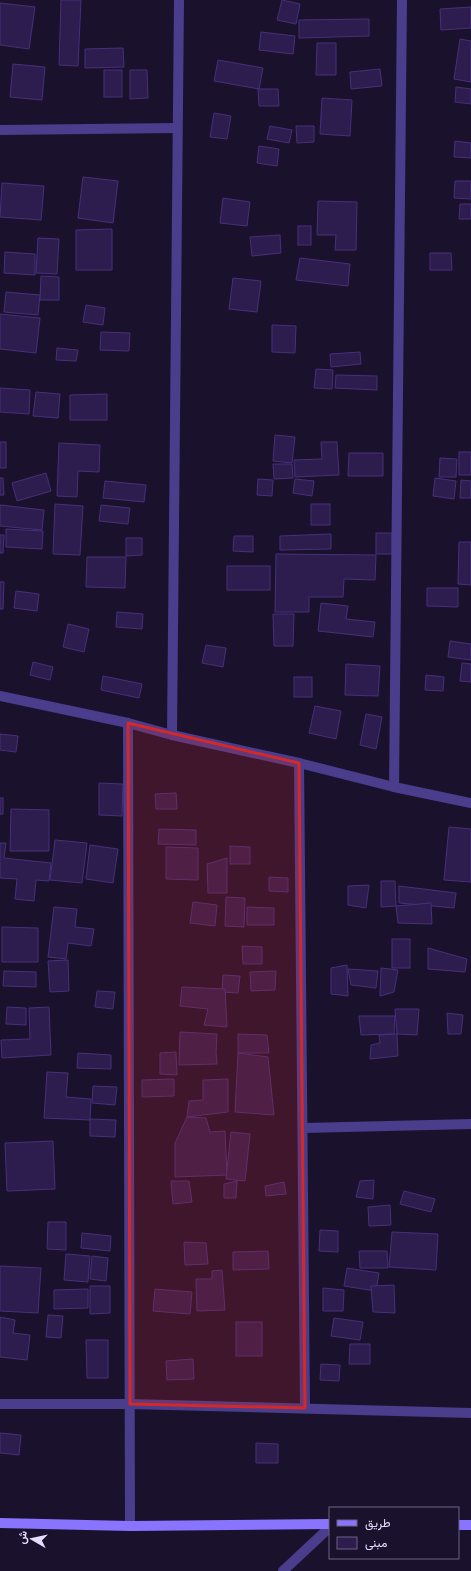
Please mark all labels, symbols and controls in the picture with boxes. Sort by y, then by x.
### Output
legend [329,1507,459,1559]
text: طريق [365,1516,391,1531]
north arrow [12,1519,52,1559]
text: ش [15,1530,30,1545]
text: مبنى [365,1536,387,1551]

